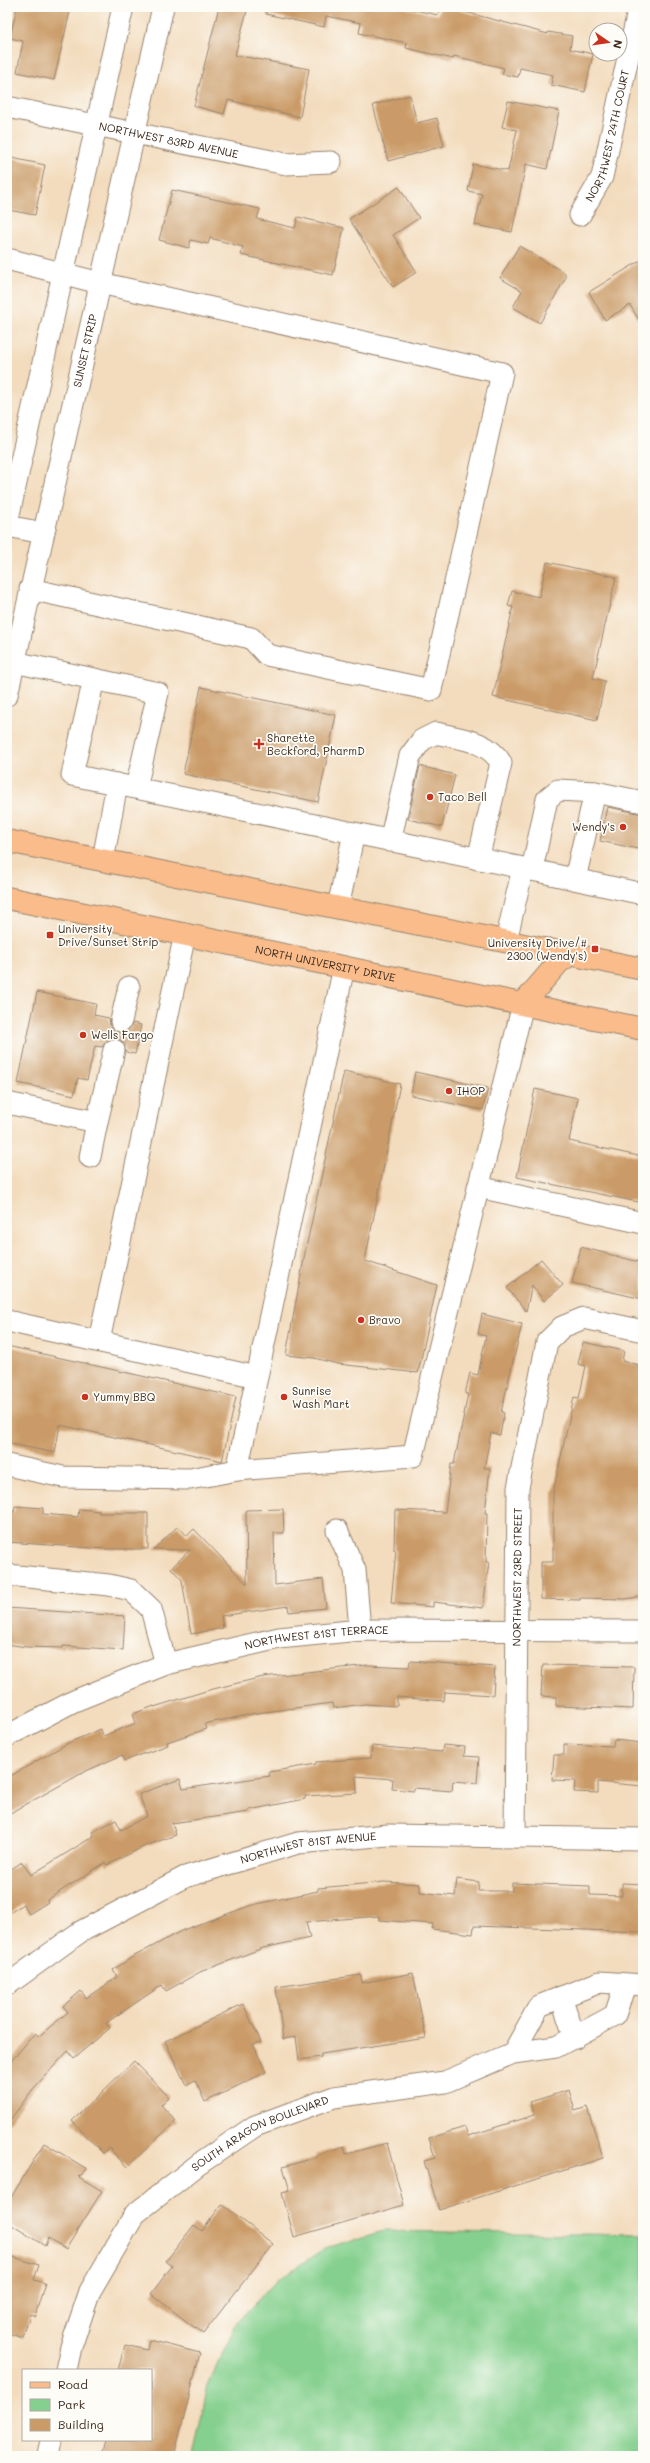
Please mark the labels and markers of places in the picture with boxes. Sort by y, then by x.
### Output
place label: Sharette Beckford, PharmD [267,730,365,758]
marker: Sharette Beckford, PharmD [254,739,264,749]
place label: Taco Bell [438,789,487,804]
marker: Taco Bell [425,792,435,802]
place label: Wendy's [572,819,615,834]
marker: Wendy's [618,822,628,832]
place label: University Drive/Sunset Strip [58,921,159,949]
marker: University Drive/Sunset Strip [45,930,55,940]
place label: University Drive/# 2300 (Wendy's) [488,935,587,963]
marker: University Drive/# 2300 (Wendy's) [590,944,600,954]
place label: Wells Fargo [91,1027,154,1042]
marker: Wells Fargo [78,1030,88,1040]
place label: IHOP [457,1083,485,1098]
marker: IHOP [444,1086,454,1096]
place label: Bravo [369,1312,401,1327]
marker: Bravo [356,1315,366,1325]
place label: Sunrise Wash Mart [292,1383,350,1411]
place label: Yummy BBQ [93,1389,155,1404]
marker: Yummy BBQ [80,1392,90,1402]
marker: Sunrise Wash Mart [279,1392,289,1402]

